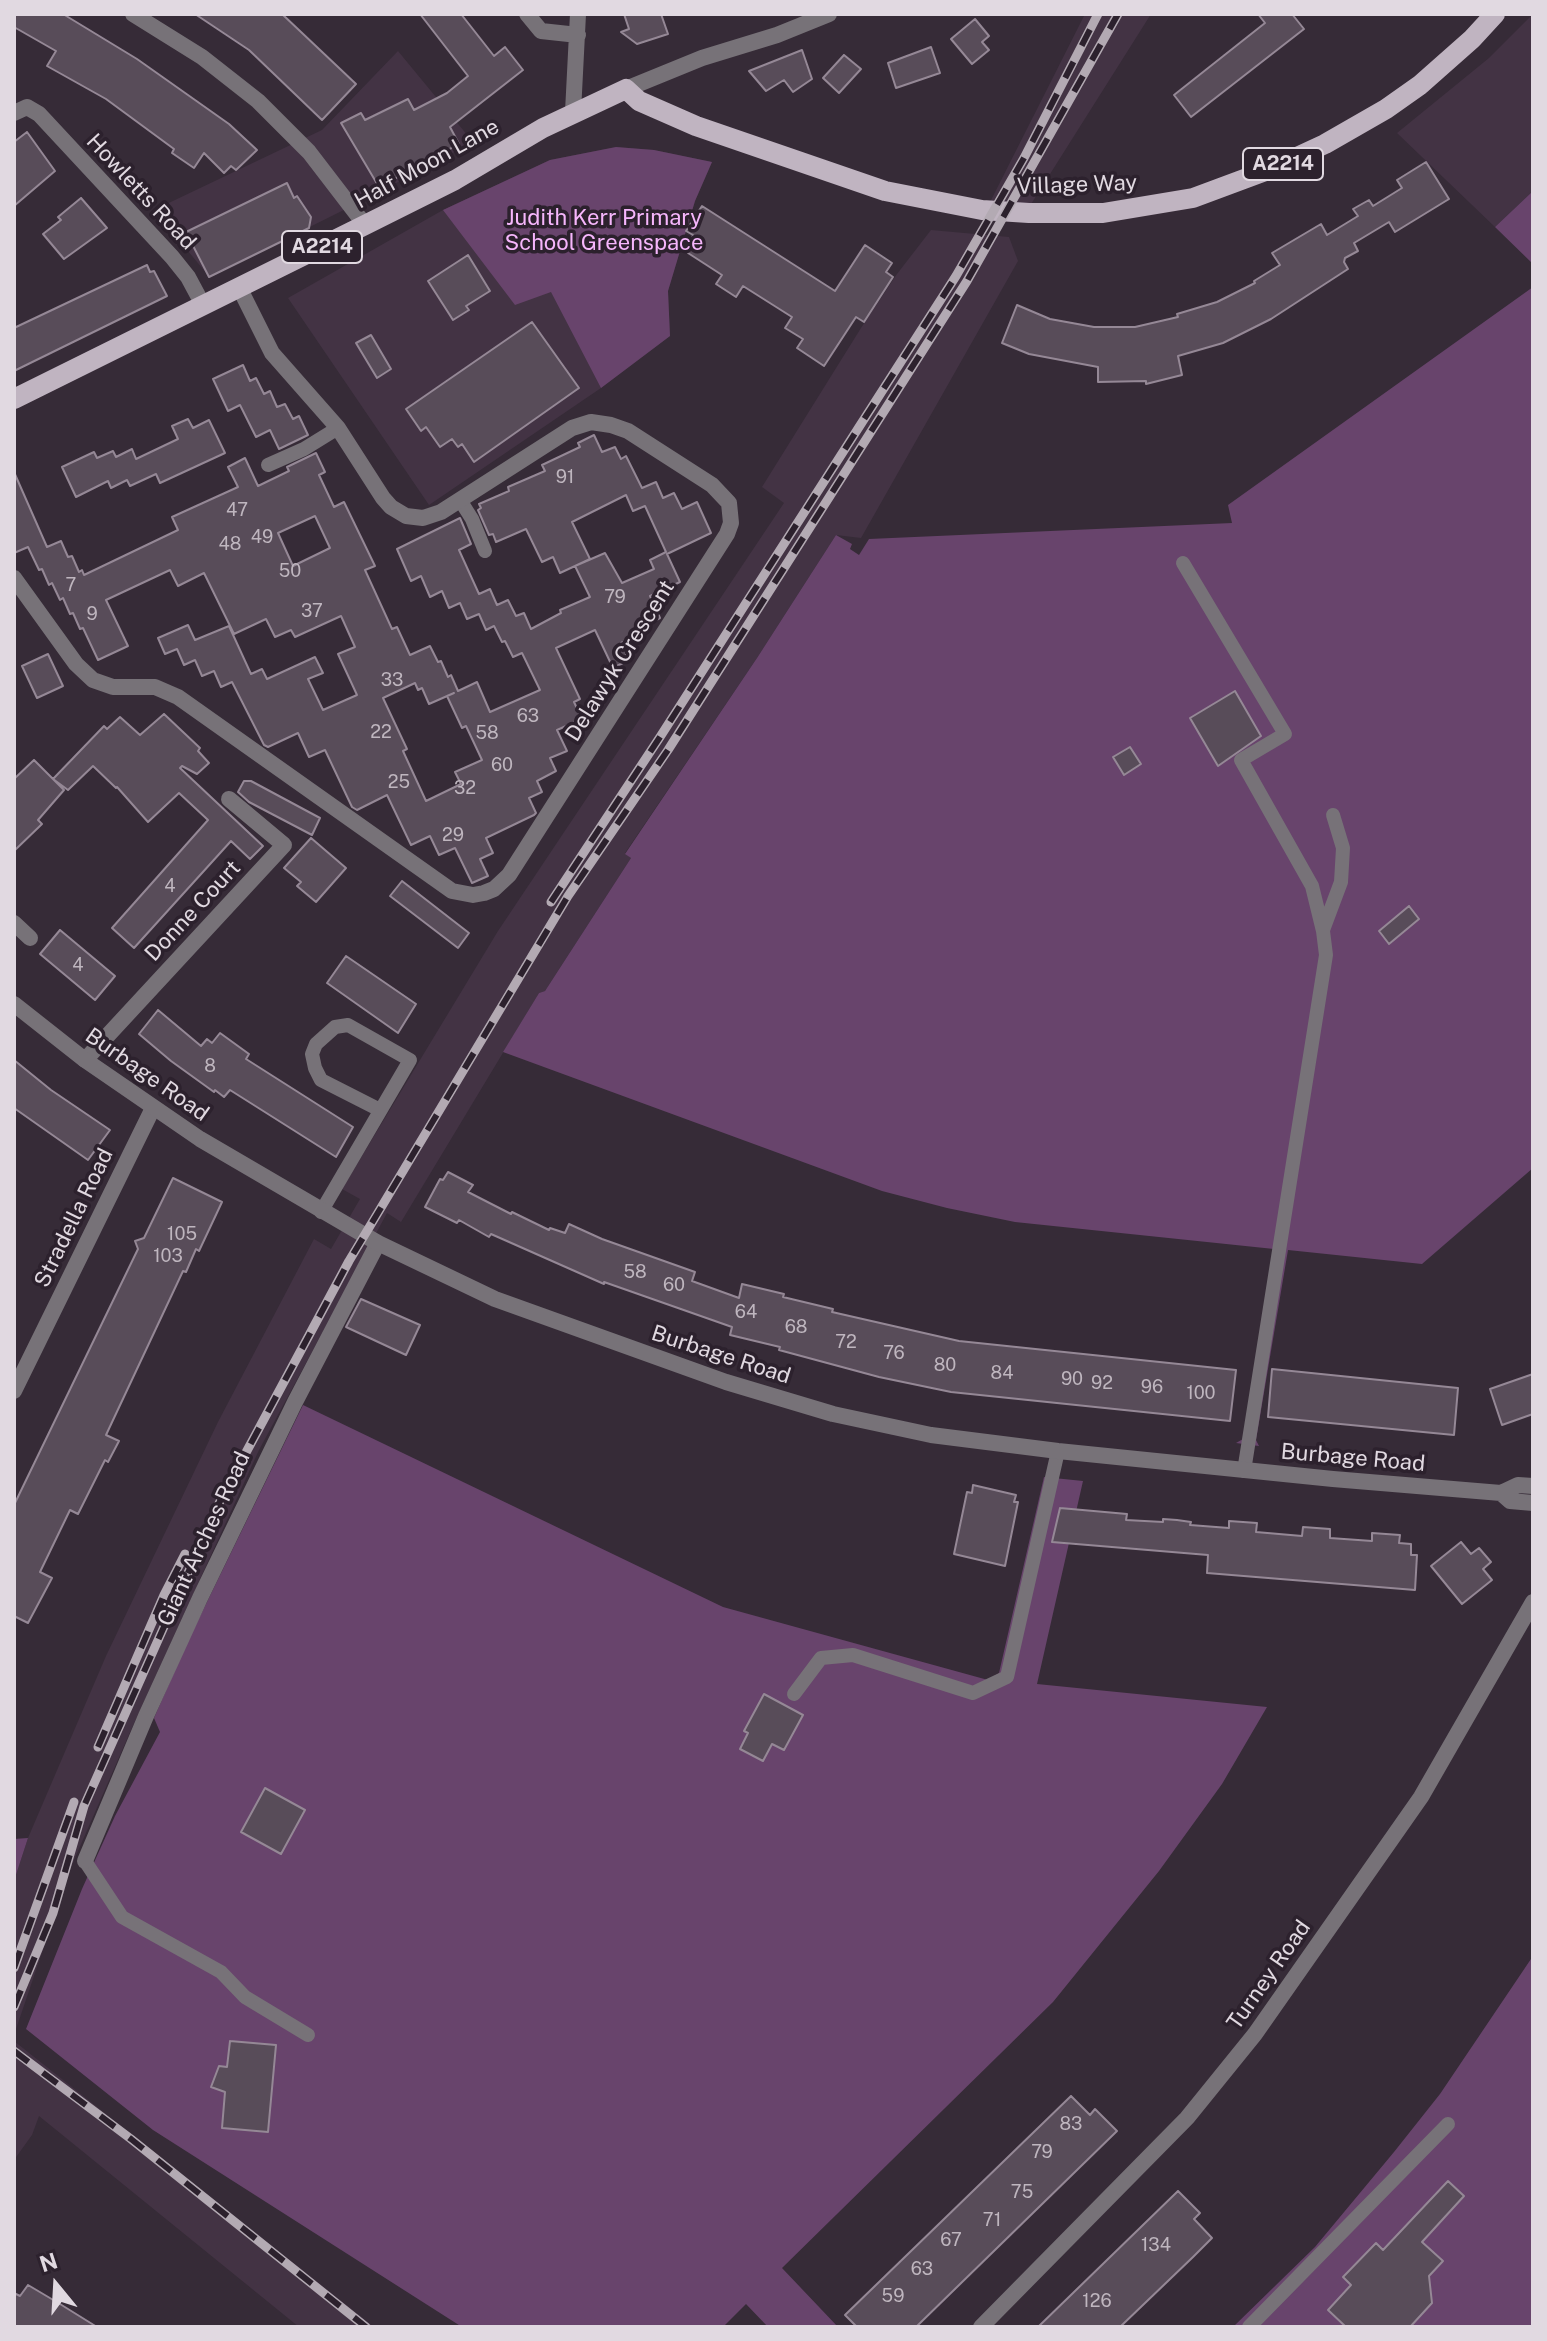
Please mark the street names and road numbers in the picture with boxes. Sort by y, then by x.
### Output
street label: Half Moon Lane [350,113,504,215]
street label: Howletts Road [81,129,201,255]
road number: A2214 [1243,148,1323,180]
street label: Village Way [1016,170,1138,200]
road number: A2214 [282,231,362,263]
street label: Delawyk Crescent [560,575,680,747]
street label: Donne Court [140,855,246,967]
street label: Burbage Road [80,1023,214,1127]
street label: Stradella Road [29,1144,119,1292]
street label: Burbage Road [648,1320,794,1390]
street label: Burbage Road [1280,1439,1426,1477]
street label: Giant Arches Road [152,1448,256,1630]
street label: Turney Road [1222,1915,1316,2035]

